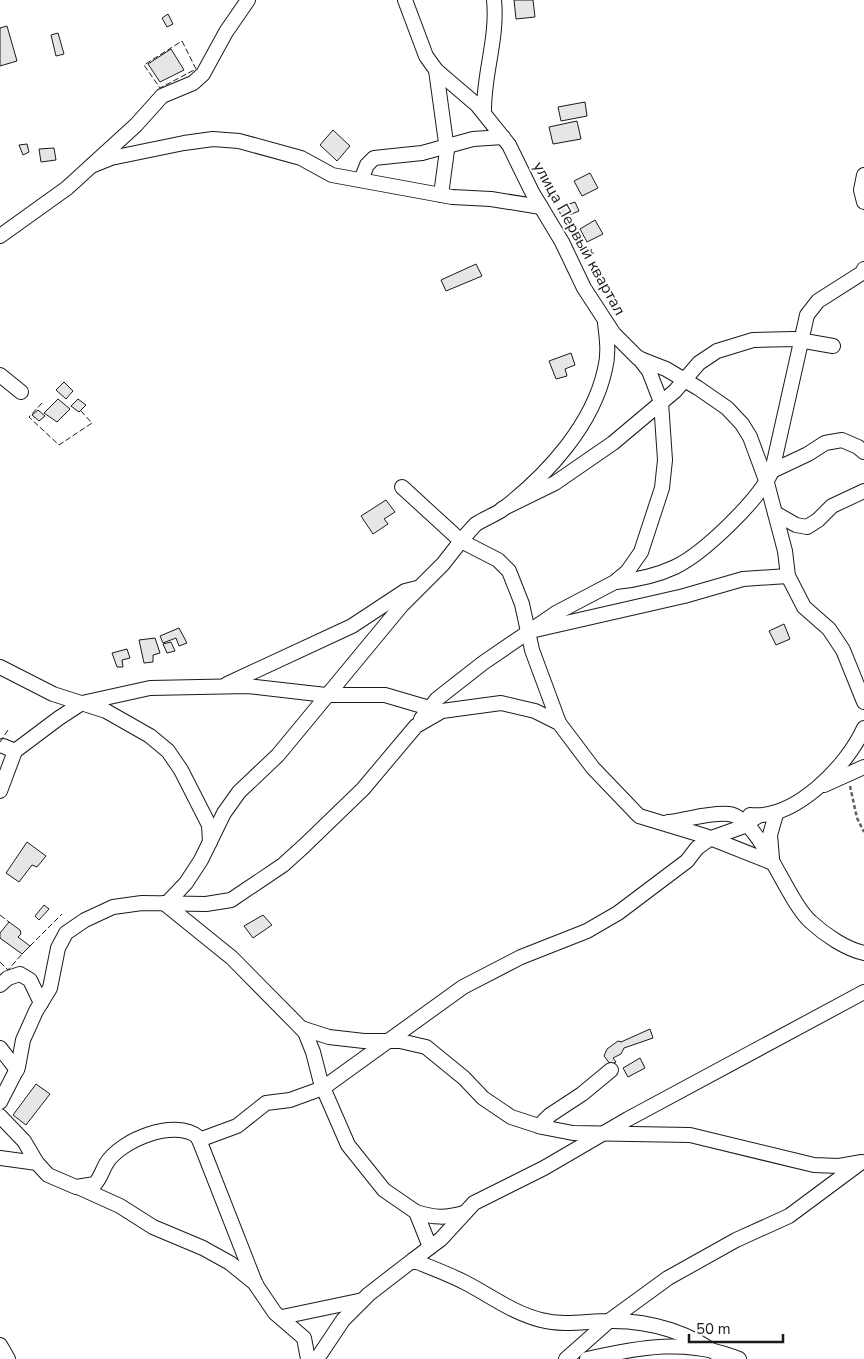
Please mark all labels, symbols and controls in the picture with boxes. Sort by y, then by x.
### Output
street label: улица Первый квартал [528,157,631,320]
scale bar [689,1312,783,1344]
text: 50 m [696,1319,731,1339]

